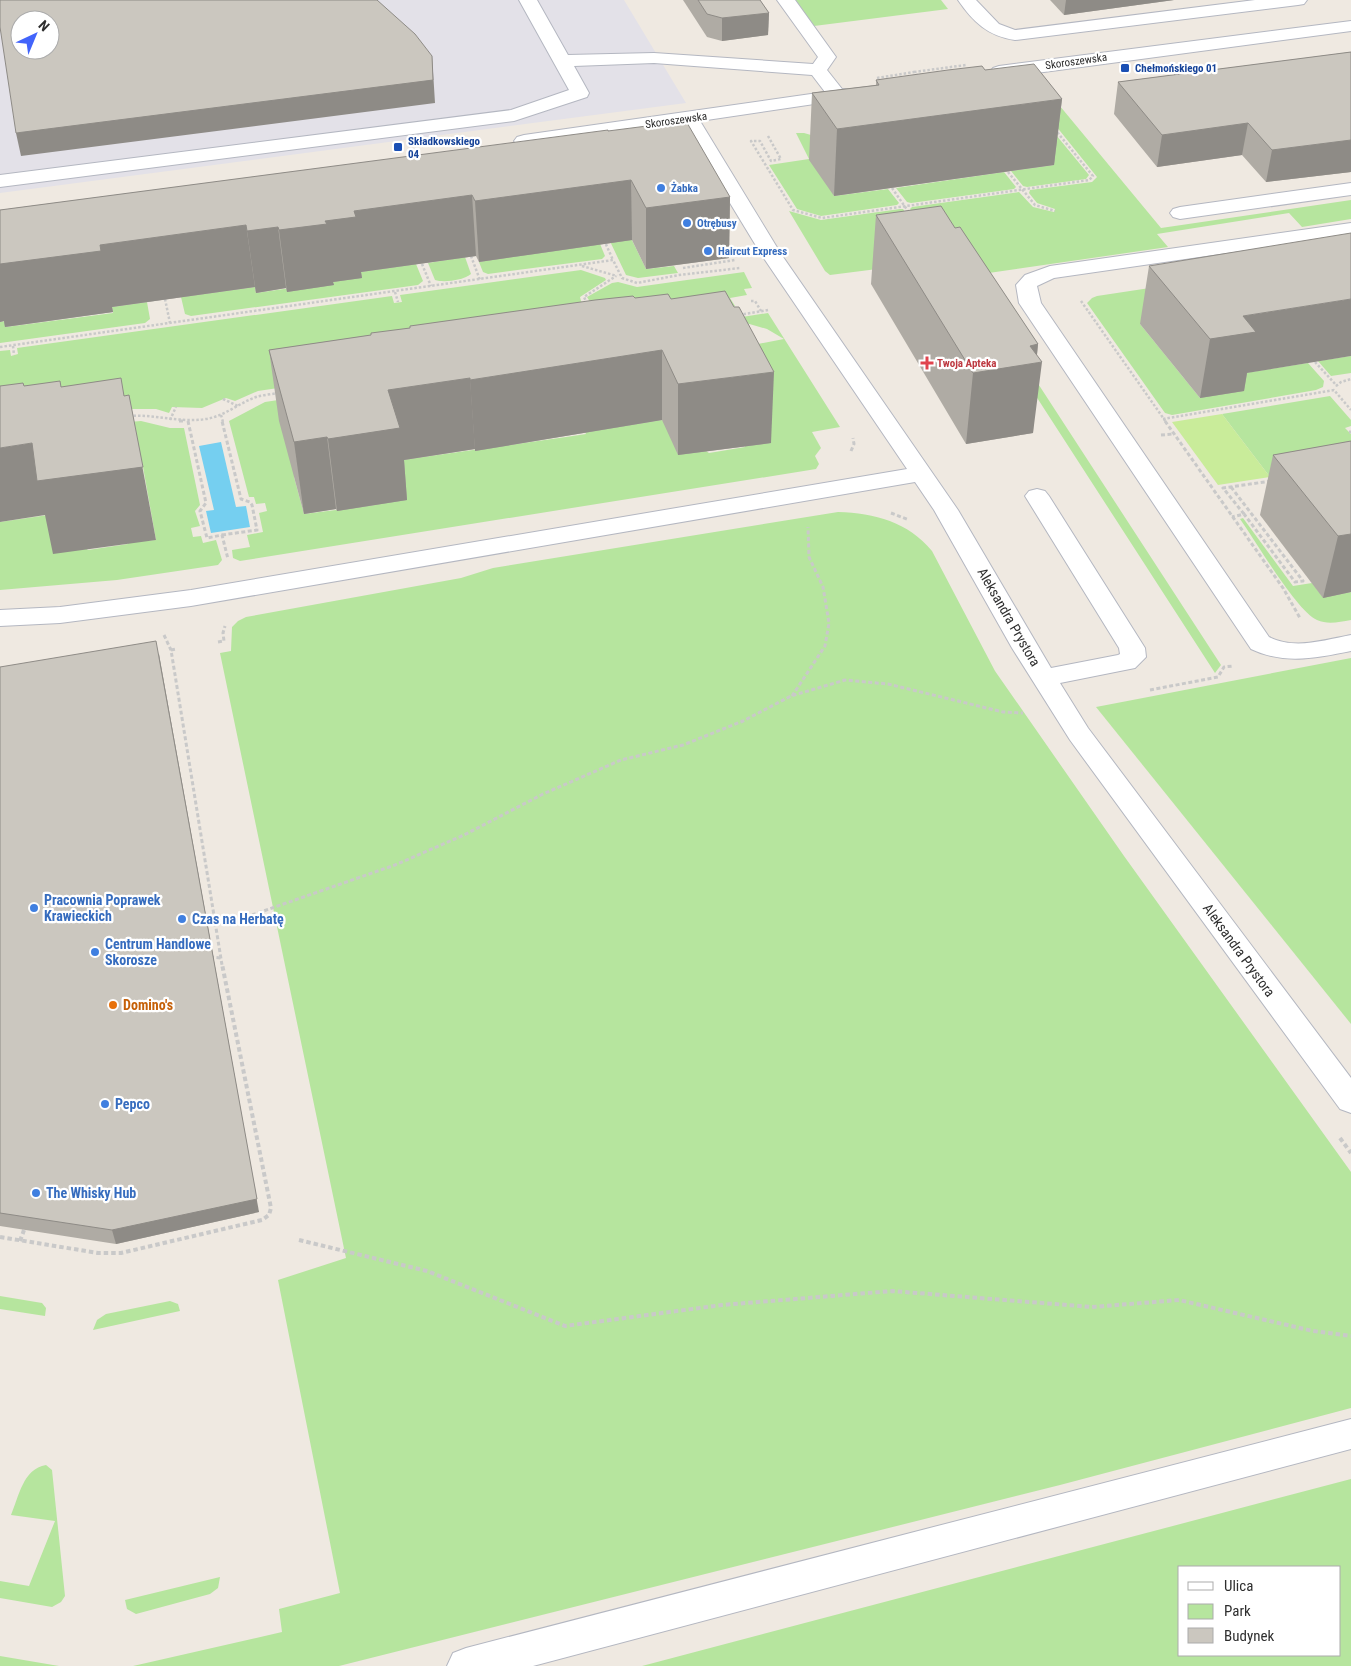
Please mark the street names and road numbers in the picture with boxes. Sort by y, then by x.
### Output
street label: Skoroszewska [1044,51,1108,72]
street label: Skoroszewska [644,110,708,131]
street label: Aleksandra Prystora [974,565,1044,669]
street label: Aleksandra Prystora [1200,900,1278,1000]

